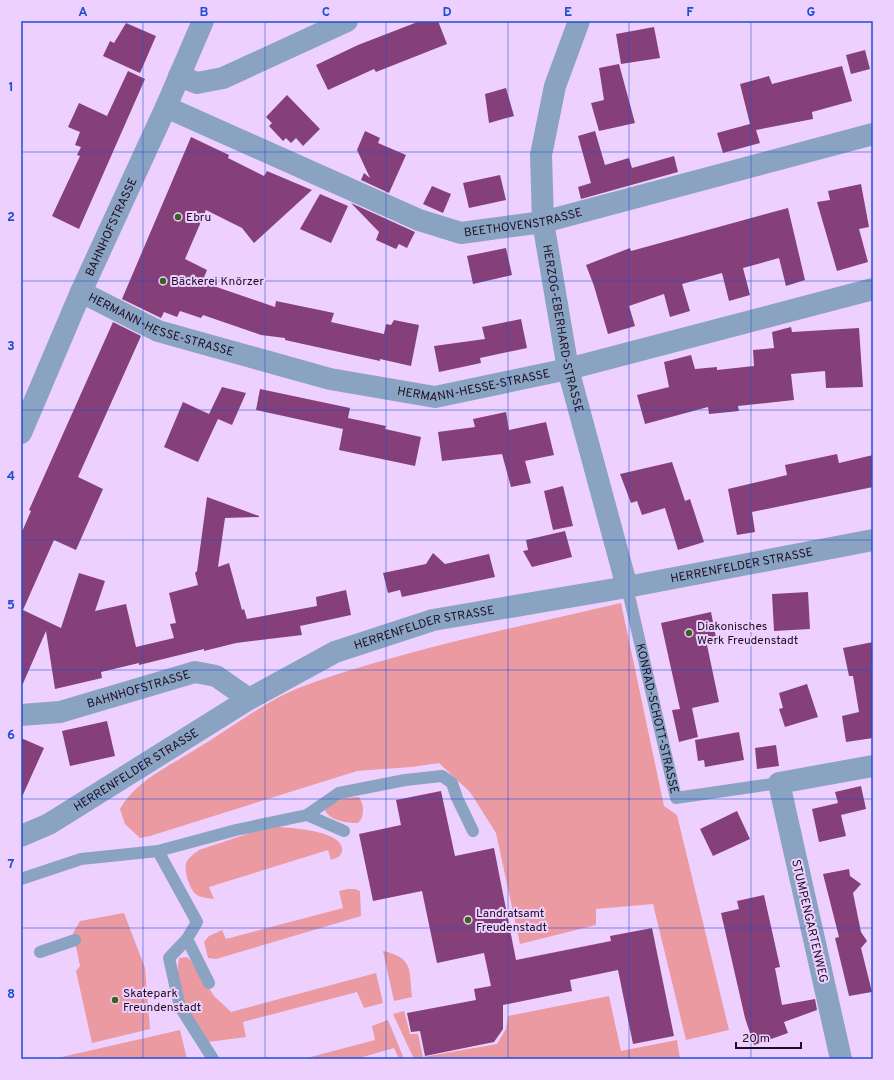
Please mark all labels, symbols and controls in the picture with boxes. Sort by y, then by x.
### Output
text: A [78,5,88,21]
text: B [200,5,209,21]
text: C [322,5,330,21]
text: D [442,5,452,21]
text: E [564,5,572,21]
text: F [686,5,694,21]
text: G [807,5,816,21]
text: 1 [8,80,14,96]
street label: BAHNHOFSTRASSE [82,175,141,279]
street label: BEETHOVENSTRASSE [463,205,584,242]
text: 2 [7,210,15,226]
place label: Ebru [186,210,211,226]
marker: Ebru [173,212,183,222]
street label: HERZOG-EBERHARD-STRASSE [538,243,586,414]
place label: Bäckerei Knörzer [171,274,264,290]
marker: Bäckerei Knörzer [158,276,168,286]
street label: HERMANN-HESSE-STRASSE [85,290,235,361]
text: 3 [7,339,15,355]
street label: HERMANN-HESSE-STRASSE [396,366,552,406]
text: 4 [7,469,15,485]
street label: HERRENFELDER STRASSE [669,545,815,588]
text: 5 [7,598,15,614]
street label: HERRENFELDER STRASSE [352,603,496,654]
place label: Diakonisches Werk Freudenstadt [697,619,798,649]
marker: Diakonisches Werk Freudenstadt [684,628,694,638]
street label: KONRAD-SCHOTT-STRASSE [631,642,682,795]
street label: BAHNHOFSTRASSE [85,667,192,713]
street label: HERRENFELDER STRASSE [71,725,202,816]
text: 6 [7,728,15,744]
text: 7 [8,857,15,873]
street label: STUMPENGARTENWEG [787,858,831,984]
place label: Landratsamt Freudenstadt [476,906,547,936]
marker: Landratsamt Freudenstadt [463,915,473,925]
place label: Skatepark Freundenstadt [123,986,201,1016]
text: 8 [7,987,15,1003]
marker: Skatepark Freundenstadt [110,995,120,1005]
scale bar [736,1024,801,1050]
text: 20 m [742,1031,770,1047]

